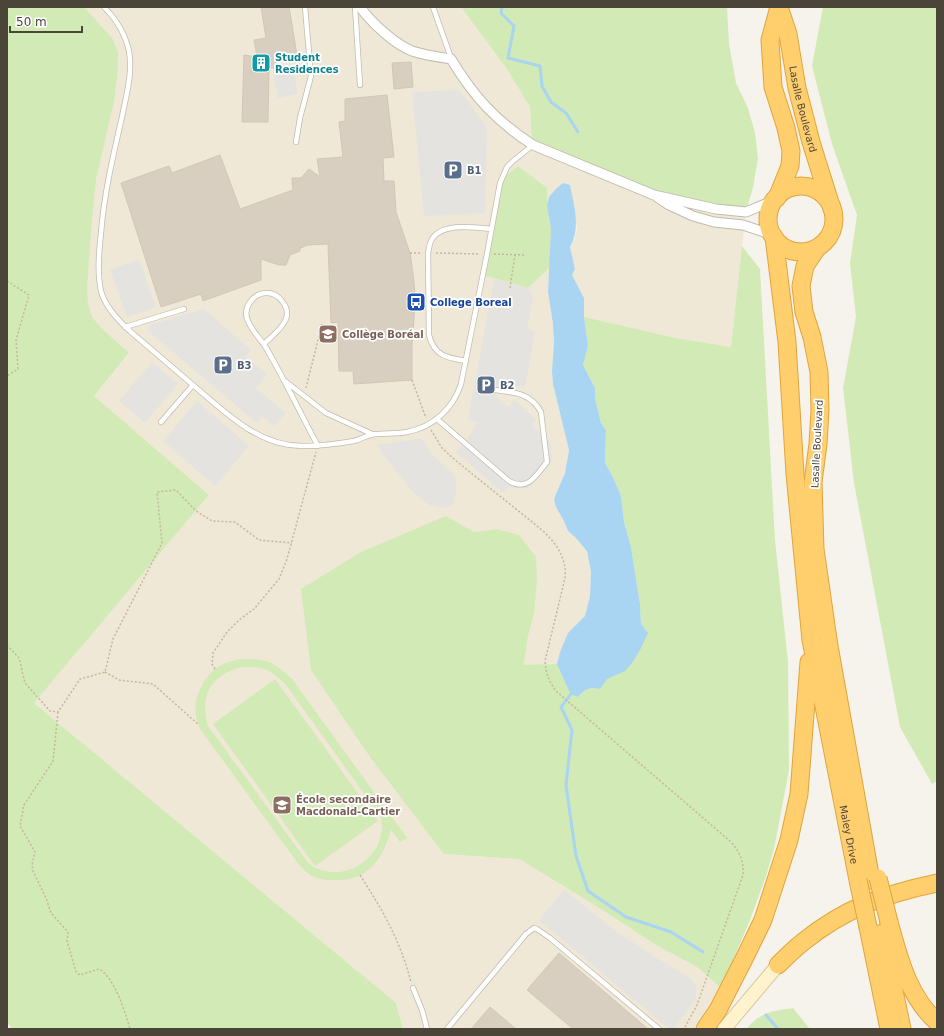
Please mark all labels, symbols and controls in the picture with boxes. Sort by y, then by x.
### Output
scale bar [10,8,82,34]
text: 50 m [16,15,47,29]
building icon: Student Residences [250,52,272,74]
place label: Student Residences [275,52,339,75]
street label: Lasalle Boulevard [788,65,819,153]
parking icon: B1 [442,159,464,181]
place label: B1 [467,165,482,176]
bus stop icon: College Boreal [405,291,427,313]
place label: College Boreal [430,297,512,308]
school or university icon: Collège Boréal [317,323,339,345]
place label: Collège Boréal [342,329,424,340]
parking icon: B3 [212,354,234,376]
place label: B3 [237,360,252,371]
parking icon: B2 [475,374,497,396]
place label: B2 [500,380,515,391]
street label: Lasalle Boulevard [809,400,825,488]
place label: École secondaire Macdonald-Cartier [296,793,400,817]
school or university icon: École secondaire Macdonald-Cartier [271,794,293,816]
street label: Maley Drive [838,804,860,865]

